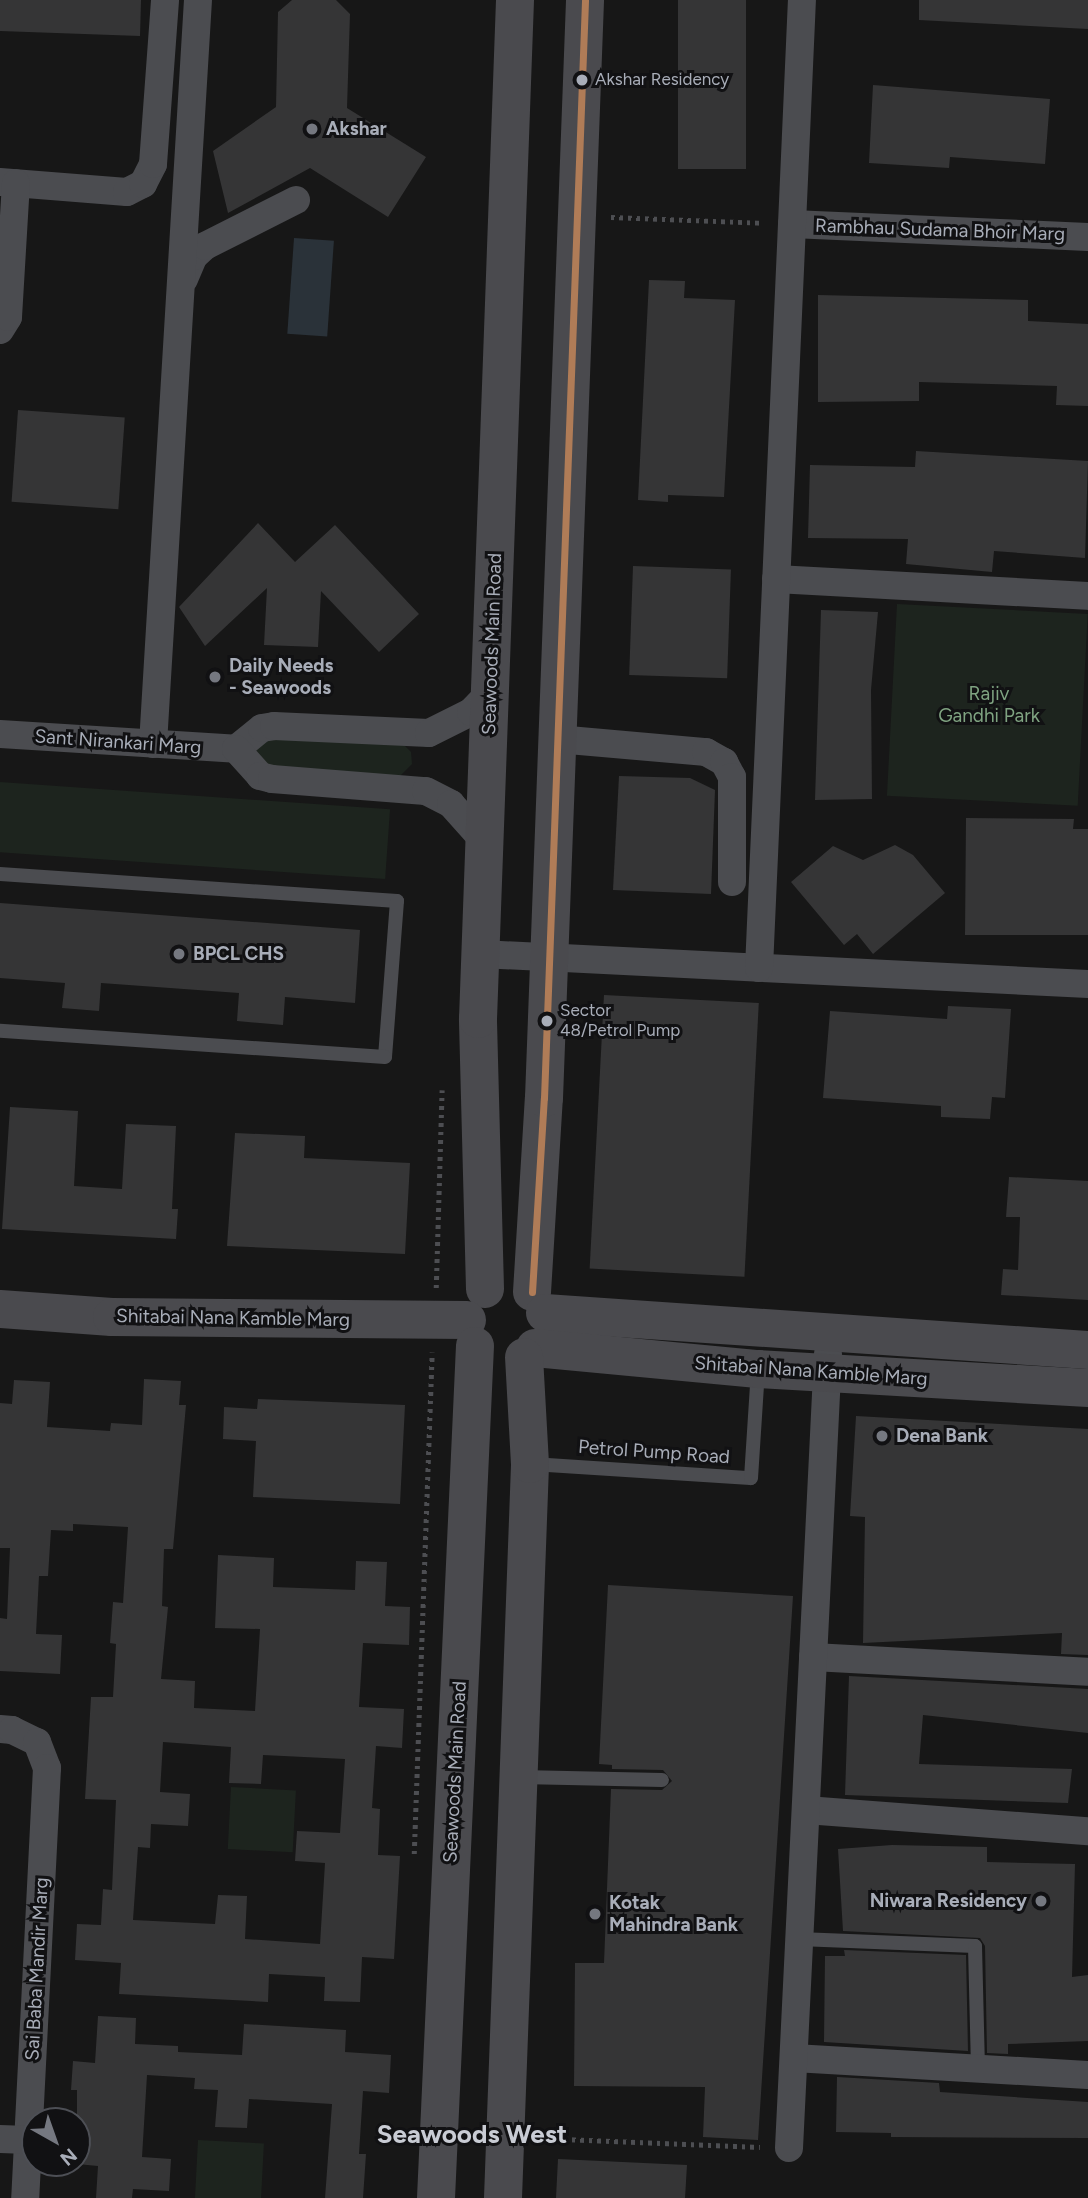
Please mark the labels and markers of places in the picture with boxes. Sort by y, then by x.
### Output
place label: Akshar Residency [595,70,729,90]
marker: Akshar Residency [575,73,589,87]
place label: Akshar [326,118,387,140]
marker: Akshar [304,121,320,137]
place label: Daily Needs - Seawoods [229,655,333,699]
marker: Daily Needs - Seawoods [207,669,223,685]
place label: BPCL CHS [193,943,284,965]
marker: BPCL CHS [171,946,187,962]
place label: Sector 48/Petrol Pump [560,1001,680,1041]
marker: Sector 48/Petrol Pump [540,1014,554,1028]
place label: Dena Bank [896,1425,988,1447]
marker: Dena Bank [874,1428,890,1444]
place label: Niwara Residency [870,1890,1027,1912]
place label: Kotak Mahindra Bank [609,1892,738,1936]
marker: Niwara Residency [1033,1893,1049,1909]
marker: Kotak Mahindra Bank [587,1906,603,1922]

